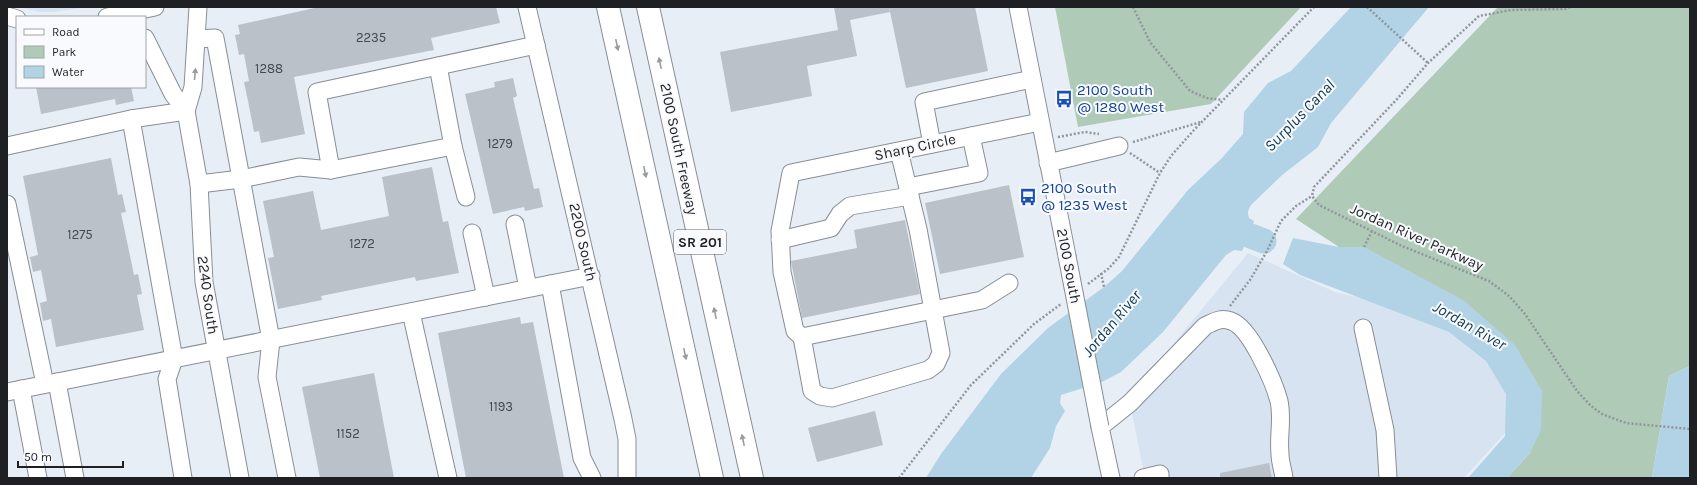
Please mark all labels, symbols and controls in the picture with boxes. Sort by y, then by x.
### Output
legend [16,16,146,88]
text: Road [52,25,80,39]
house number: 2235 [356,30,386,45]
one-way arrow [614,39,620,51]
text: Park [52,45,77,59]
one-way arrow [657,57,663,69]
house number: 1288 [255,61,283,76]
text: Water [52,65,85,79]
one-way arrow [191,68,198,80]
water label: Surplus Canal [1260,75,1338,155]
street label: 2100 South Freeway [656,81,702,217]
place label: 2100 South @ 1280 West [1077,81,1164,116]
bus stop icon: 2100 South @ 1280 West [1054,89,1074,109]
street label: Sharp Circle [873,130,957,164]
house number: 1279 [487,136,513,151]
one-way arrow [642,166,648,178]
place label: 2100 South @ 1235 West [1041,179,1128,214]
bus stop icon: 2100 South @ 1235 West [1018,187,1038,207]
street label: Jordan River Parkway [1348,200,1486,274]
street label: 2200 South [565,201,601,283]
house number: 1275 [67,227,93,242]
street label: 2100 South [1053,227,1085,305]
road number: SR 201 [674,230,726,254]
house number: 1272 [349,236,375,251]
street label: 2240 South [194,254,222,336]
water label: Jordan River [1078,286,1145,361]
water label: Jordan River [1430,297,1510,354]
one-way arrow [712,307,718,319]
one-way arrow [682,348,688,360]
house number: 1193 [489,399,513,414]
house number: 1152 [336,426,360,441]
one-way arrow [740,434,746,446]
scale bar [18,443,123,469]
text: 50 m [24,450,52,464]

